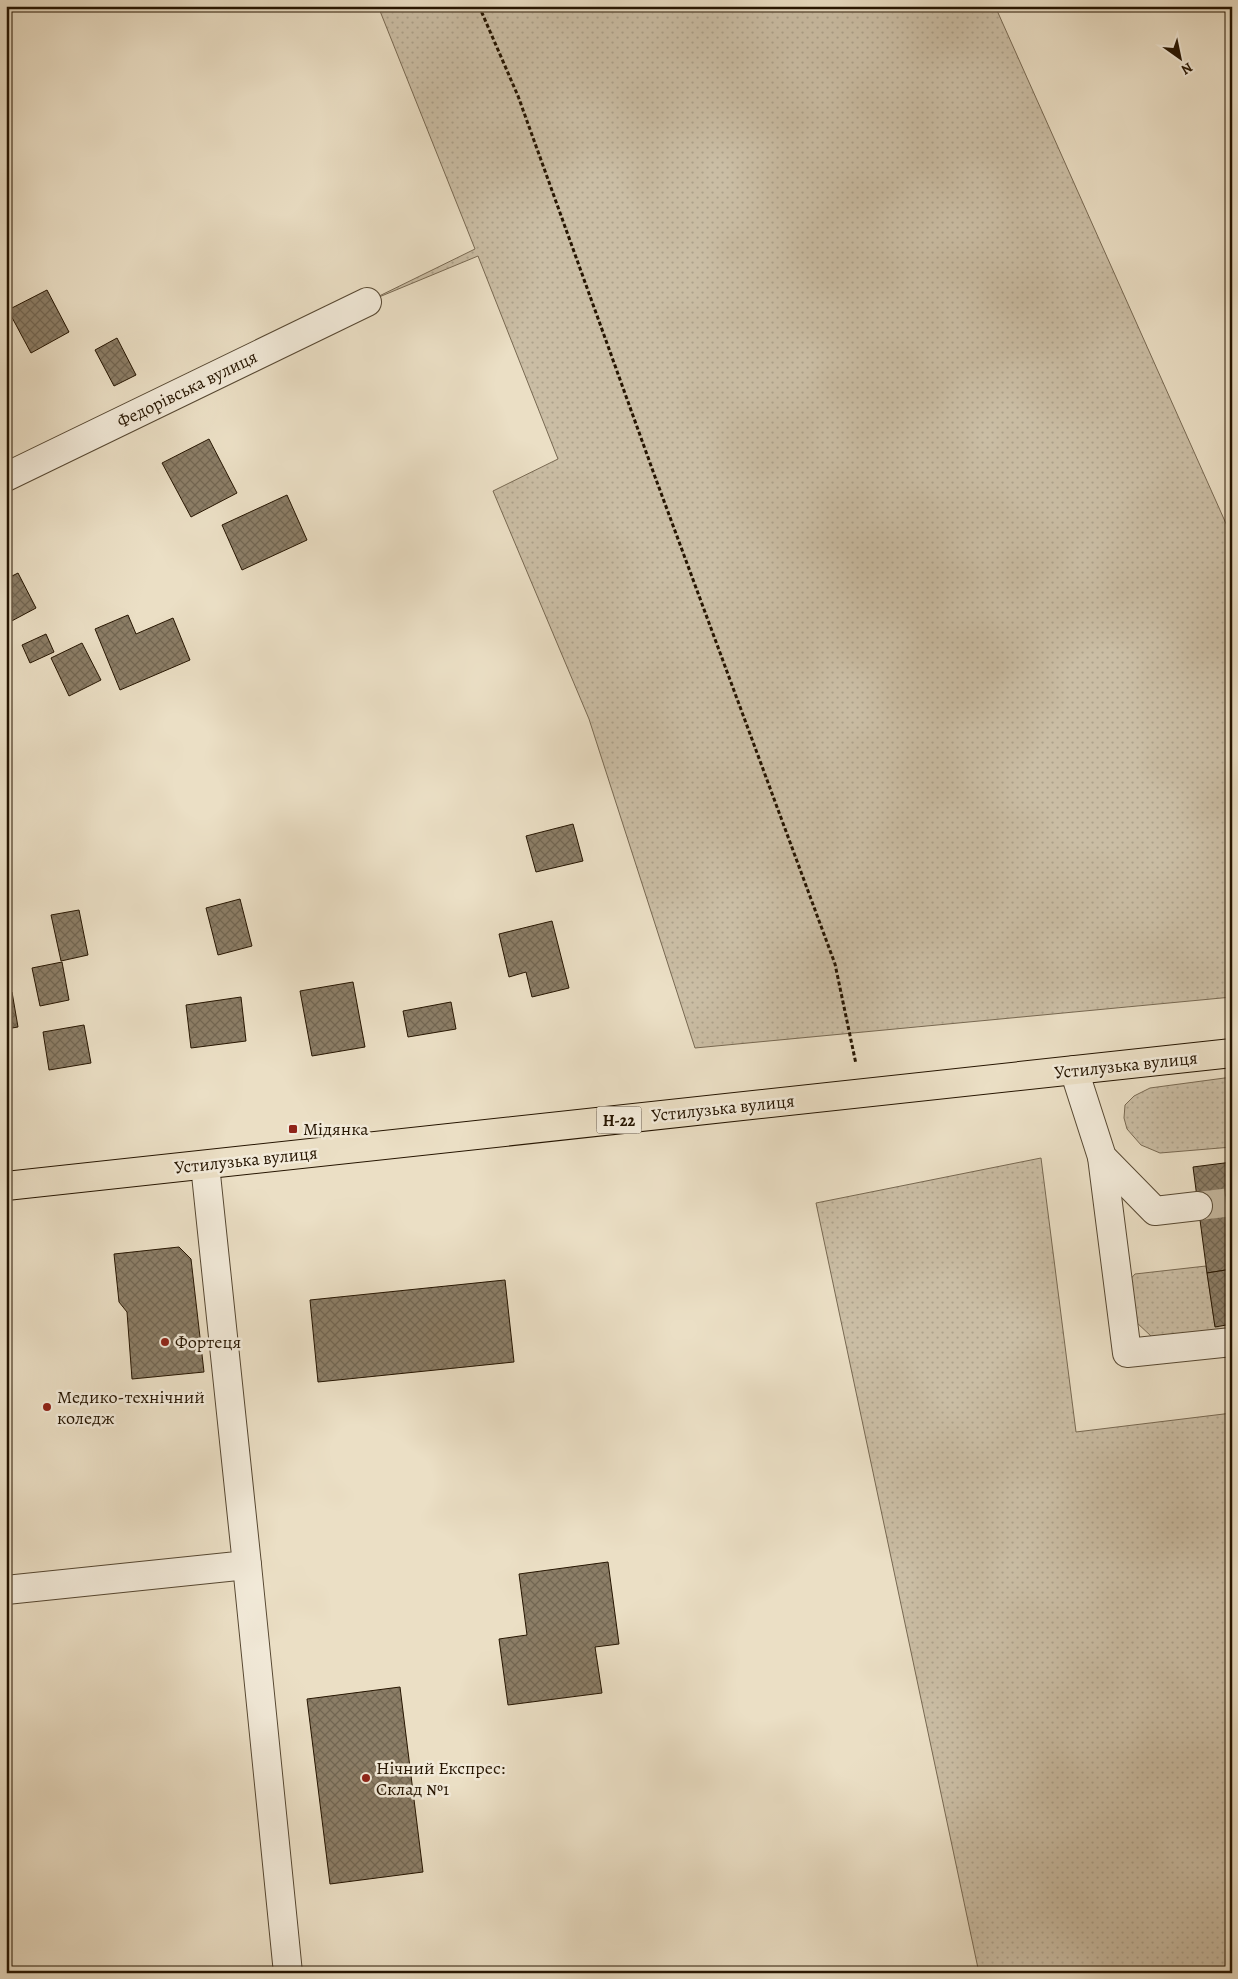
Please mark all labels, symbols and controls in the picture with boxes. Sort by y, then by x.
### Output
north arrow [1156,32,1206,82]
text: N [1177,58,1196,79]
street label: Федорівська вулиця [113,345,261,433]
street label: Устилузька вулиця [1053,1046,1199,1084]
street label: Устилузька вулиця [650,1089,796,1127]
road number: Н-22 [596,1106,642,1134]
place label: Мідянка [303,1117,369,1141]
marker: Мідянка [287,1123,299,1135]
street label: Устилузька вулиця [173,1141,319,1179]
place label: Фортеця [175,1330,241,1354]
marker: Фортеця [159,1336,171,1348]
place label: Медико-технічний коледж [57,1385,205,1430]
marker: Медико-технічний коледж [41,1401,53,1413]
place label: Нічний Експрес: Склад №1 [376,1756,505,1801]
marker: Нічний Експрес: Склад №1 [360,1772,372,1784]

